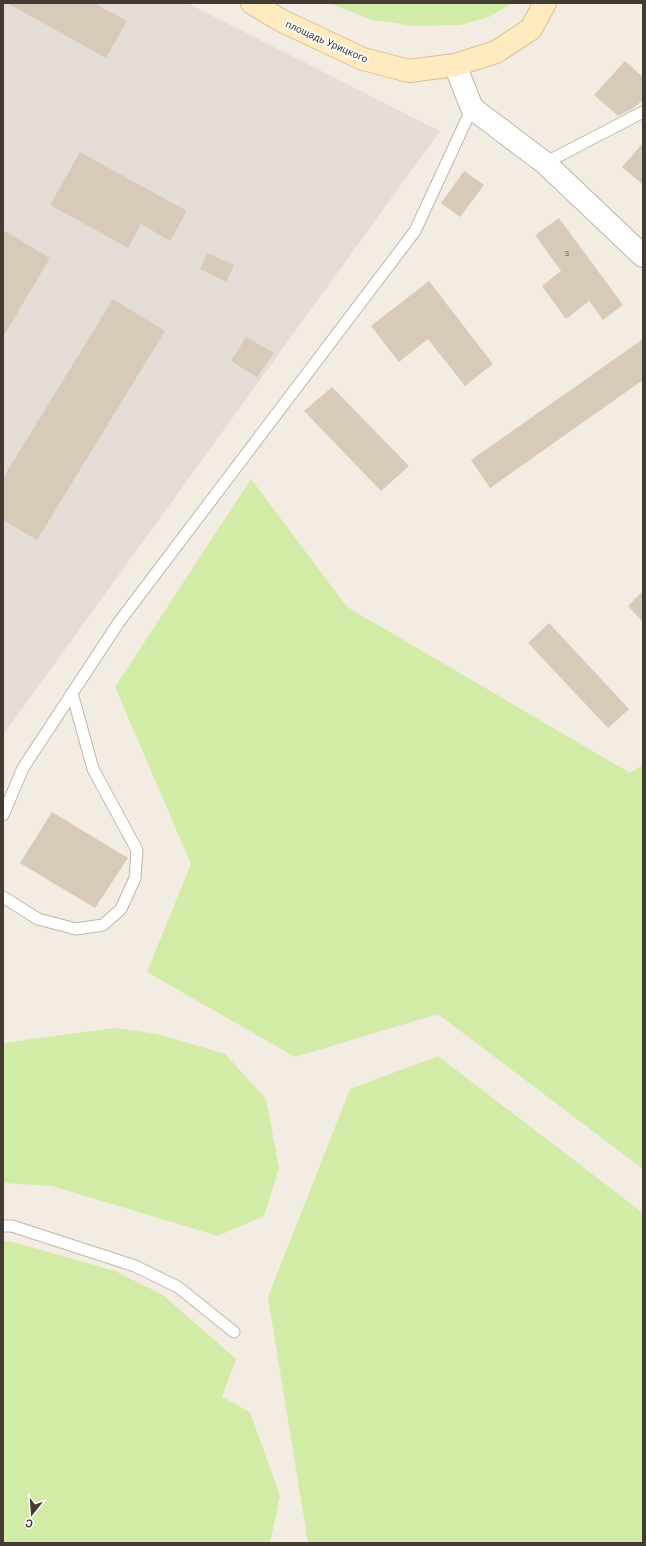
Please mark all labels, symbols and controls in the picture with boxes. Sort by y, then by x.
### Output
street label: площадь Урицкого [284,18,370,65]
house number: 3 [565,249,569,258]
north arrow [12,1494,52,1534]
text: С [24,1516,35,1530]

